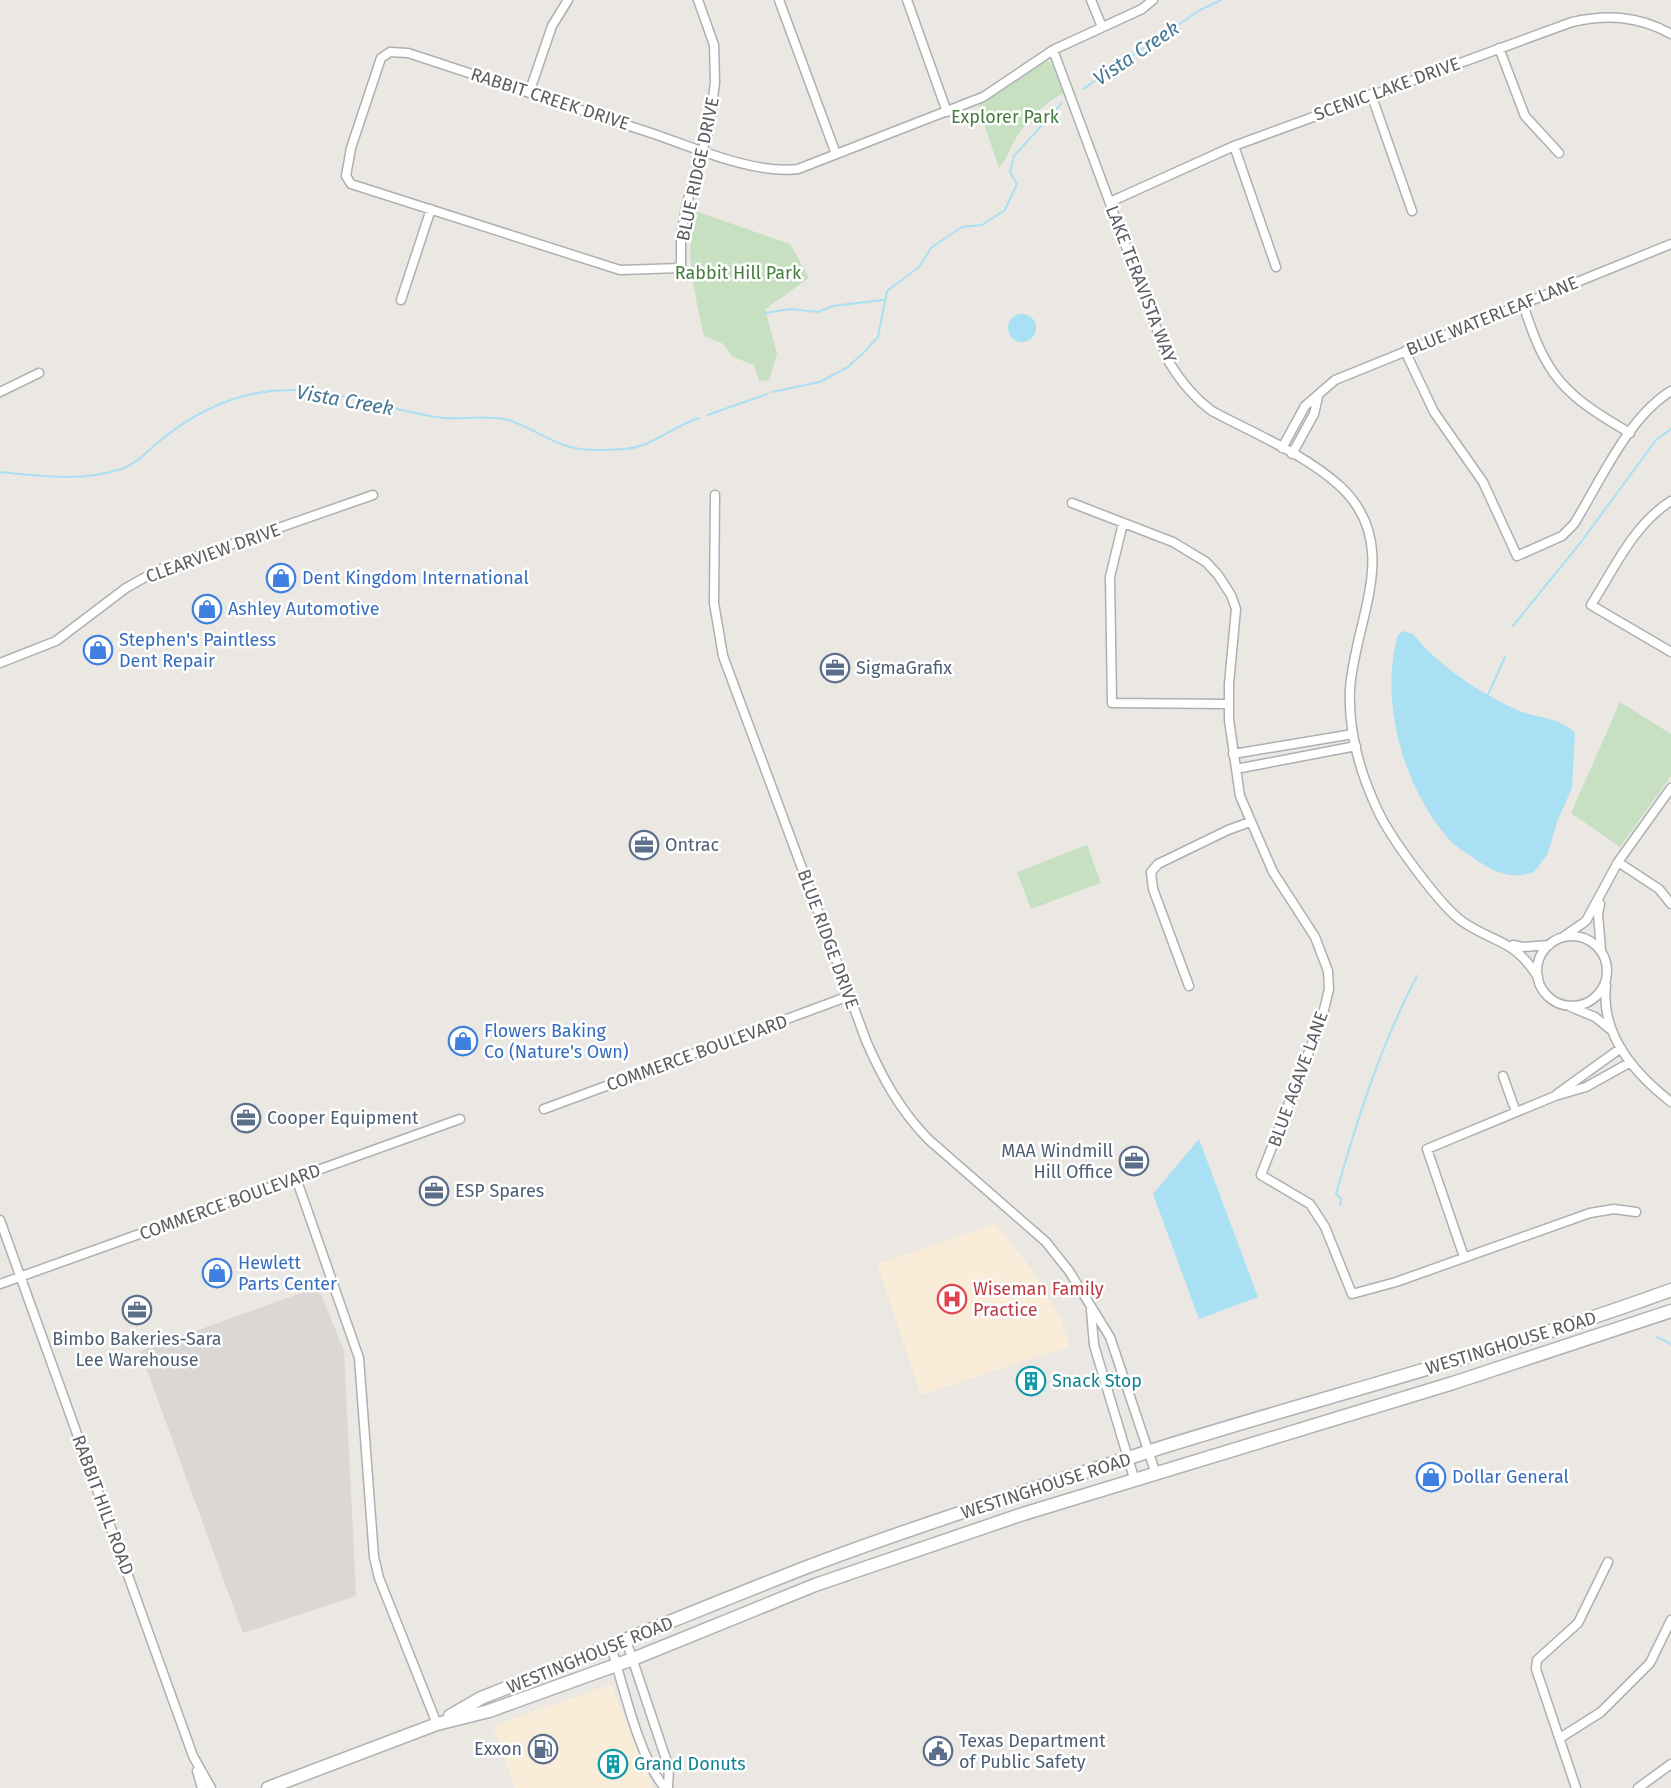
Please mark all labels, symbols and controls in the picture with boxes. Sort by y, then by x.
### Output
water label: Vista Creek [1089,15,1184,90]
street label: SCENIC LAKE DRIVE [1311,52,1463,126]
street label: RABBIT CREEK DRIVE [468,63,632,135]
street label: BLUE RIDGE DRIVE [672,95,724,243]
park label: Explorer Park [951,106,1060,128]
street label: LAKE TERAVISTA WAY [1101,202,1181,366]
park label: Rabbit Hill Park [675,262,802,284]
street label: BLUE WATERLEAF LANE [1403,271,1581,361]
water label: Vista Creek [294,380,396,420]
street label: CLEARVIEW DRIVE [143,518,283,588]
shop icon: Dent Kingdom International [265,562,297,594]
place label: Dent Kingdom International [302,567,529,589]
shop icon: Ashley Automotive [191,593,223,625]
place label: Ashley Automotive [228,598,379,620]
place label: Stephen's Paintless Dent Repair [119,629,276,672]
shop icon: Stephen's Paintless Dent Repair [82,634,114,666]
office icon: SigmaGrafix [819,652,851,684]
place label: SigmaGrafix [856,657,952,679]
office icon: Ontrac [628,829,660,861]
place label: Ontrac [665,834,720,856]
street label: BLUE RIDGE DRIVE [793,866,863,1012]
street label: BLUE AGAVE LANE [1263,1008,1333,1150]
street label: COMMERCE BOULEVARD [603,1010,791,1096]
place label: Flowers Baking Co (Nature's Own) [484,1020,629,1063]
shop icon: Flowers Baking Co (Nature's Own) [447,1025,479,1057]
office icon: Cooper Equipment [230,1102,262,1134]
place label: Cooper Equipment [267,1107,419,1129]
place label: MAA Windmill Hill Office [1001,1140,1113,1183]
office icon: MAA Windmill Hill Office [1118,1145,1150,1177]
street label: COMMERCE BOULEVARD [136,1159,324,1245]
office icon: ESP Spares [418,1175,450,1207]
place label: ESP Spares [455,1180,544,1202]
place label: Hewlett Parts Center [238,1252,337,1295]
shop icon: Hewlett Parts Center [201,1257,233,1289]
place label: Wiseman Family Practice [973,1278,1104,1321]
hospital icon: Wiseman Family Practice [936,1283,968,1315]
office icon: Bimbo Bakeries-Sara Lee Warehouse [121,1294,153,1326]
street label: WESTINGHOUSE ROAD [1423,1307,1599,1379]
place label: Bimbo Bakeries-Sara Lee Warehouse [52,1328,222,1371]
building icon: Snack Stop [1015,1365,1047,1397]
place label: Snack Stop [1052,1370,1142,1392]
street label: RABBIT HILL ROAD [67,1432,139,1578]
street label: WESTINGHOUSE ROAD [958,1448,1134,1524]
shop icon: Dollar General [1415,1461,1447,1493]
place label: Dollar General [1452,1466,1569,1488]
street label: WESTINGHOUSE ROAD [504,1612,676,1698]
place label: Texas Department of Public Safety [959,1730,1106,1773]
fuel station icon: Exxon [527,1733,559,1765]
public building icon: Texas Department of Public Safety [922,1735,954,1767]
place label: Exxon [474,1738,522,1760]
building icon: Grand Donuts [597,1748,629,1780]
place label: Grand Donuts [634,1753,746,1775]

